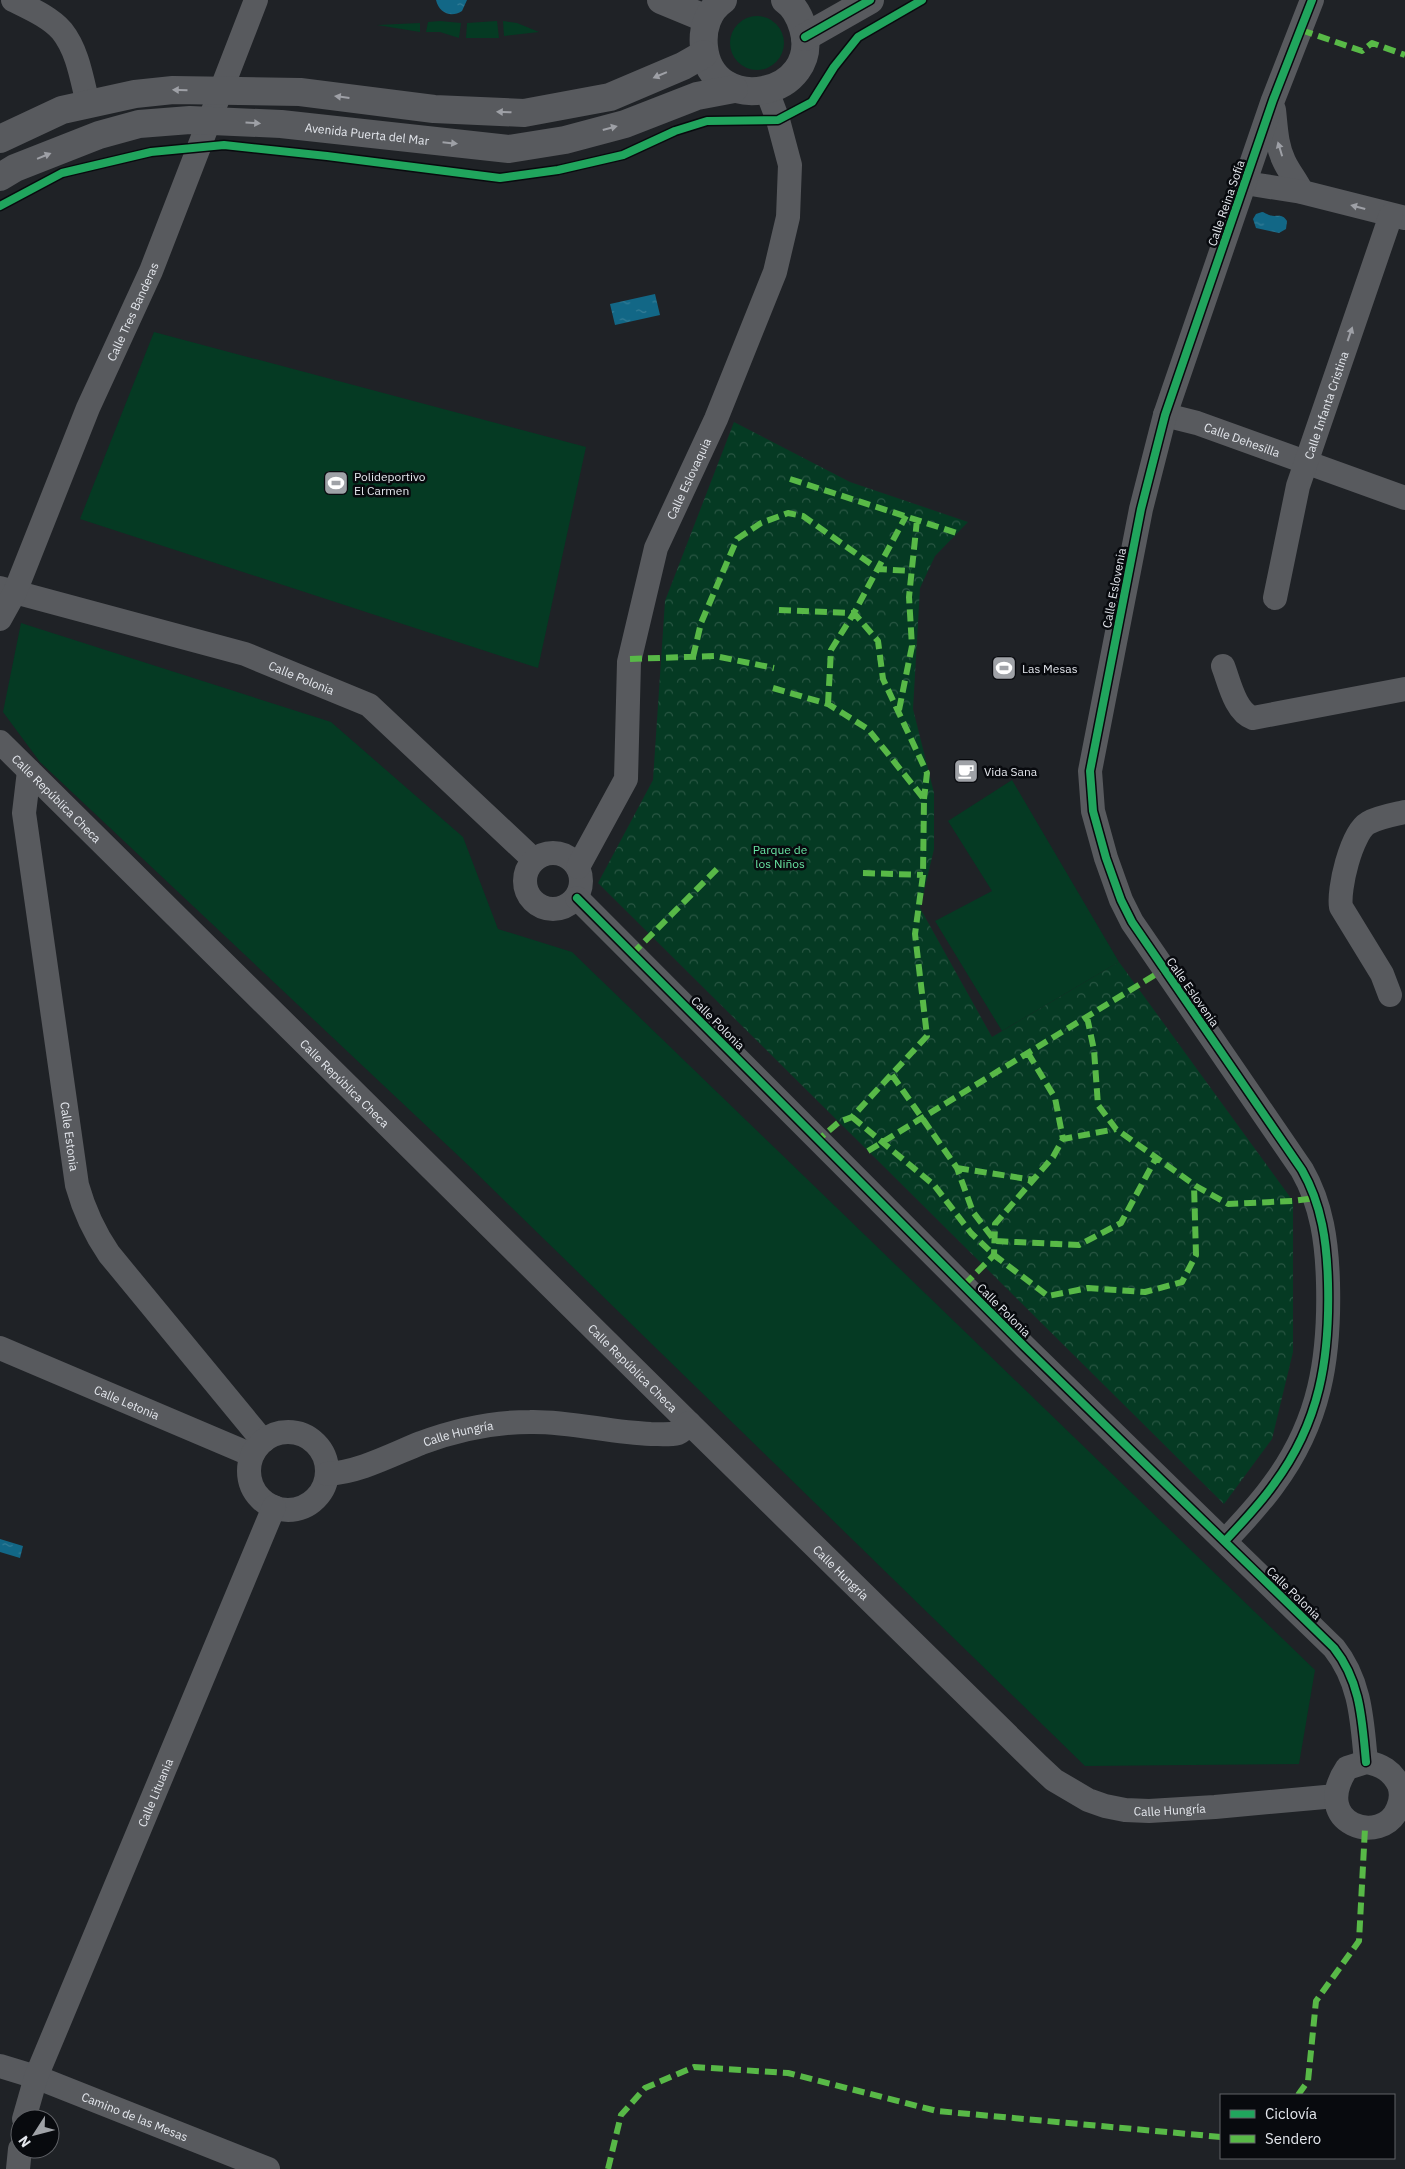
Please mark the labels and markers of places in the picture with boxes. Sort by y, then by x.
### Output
place label: Polideportivo El Carmen [354,469,426,498]
sports icon: Polideportivo El Carmen [323,470,349,496]
sports icon: Las Mesas [991,655,1017,681]
place label: Las Mesas [1022,661,1078,676]
cafe icon: Vida Sana [953,758,979,784]
place label: Vida Sana [984,764,1038,779]

